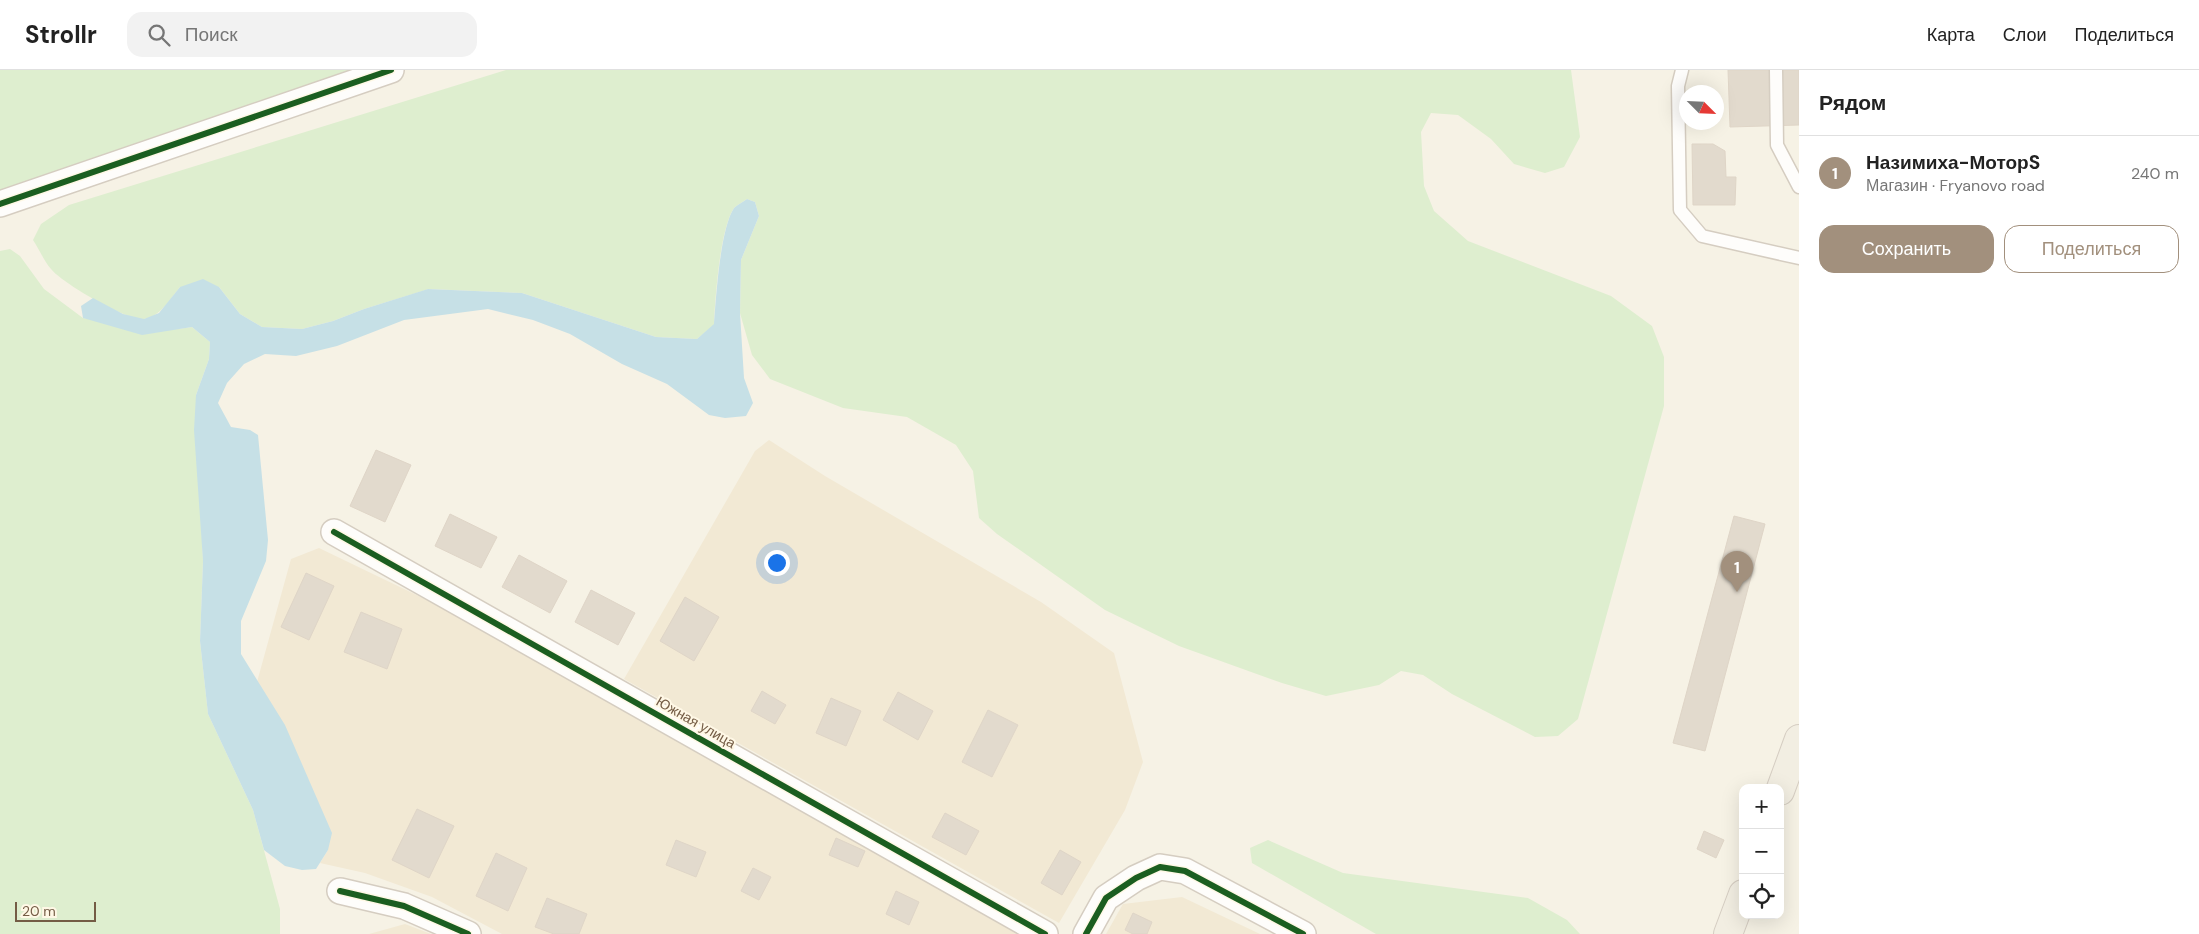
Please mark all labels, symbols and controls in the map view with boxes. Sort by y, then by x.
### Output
search box [127,12,477,57]
text: Strollr [25,19,97,50]
icon: search [145,21,173,49]
text: Поиск [185,22,237,47]
text: Карта [1927,23,1975,47]
text: Слои [2003,23,2047,47]
text: Поделиться [2075,23,2174,47]
north arrow [1679,85,1724,130]
text: Рядом [1819,89,1886,117]
text: Назимиха-МоторS [1866,150,2040,175]
text: 1 [1832,163,1838,184]
text: 240 m [2131,163,2179,184]
text: Магазин · Fryanovo road [1866,175,2045,196]
button: Сохранить [1819,225,1994,273]
button: Поделиться [2004,225,2179,273]
your location [764,550,790,576]
pin: 1 [1721,551,1753,592]
street label: Южная улица [653,692,739,752]
map controls [1739,784,1784,919]
button: + [1739,784,1784,829]
button: − [1739,829,1784,874]
button: locate [1739,874,1784,919]
scale bar [15,899,96,922]
text: 20 m [22,902,56,920]

